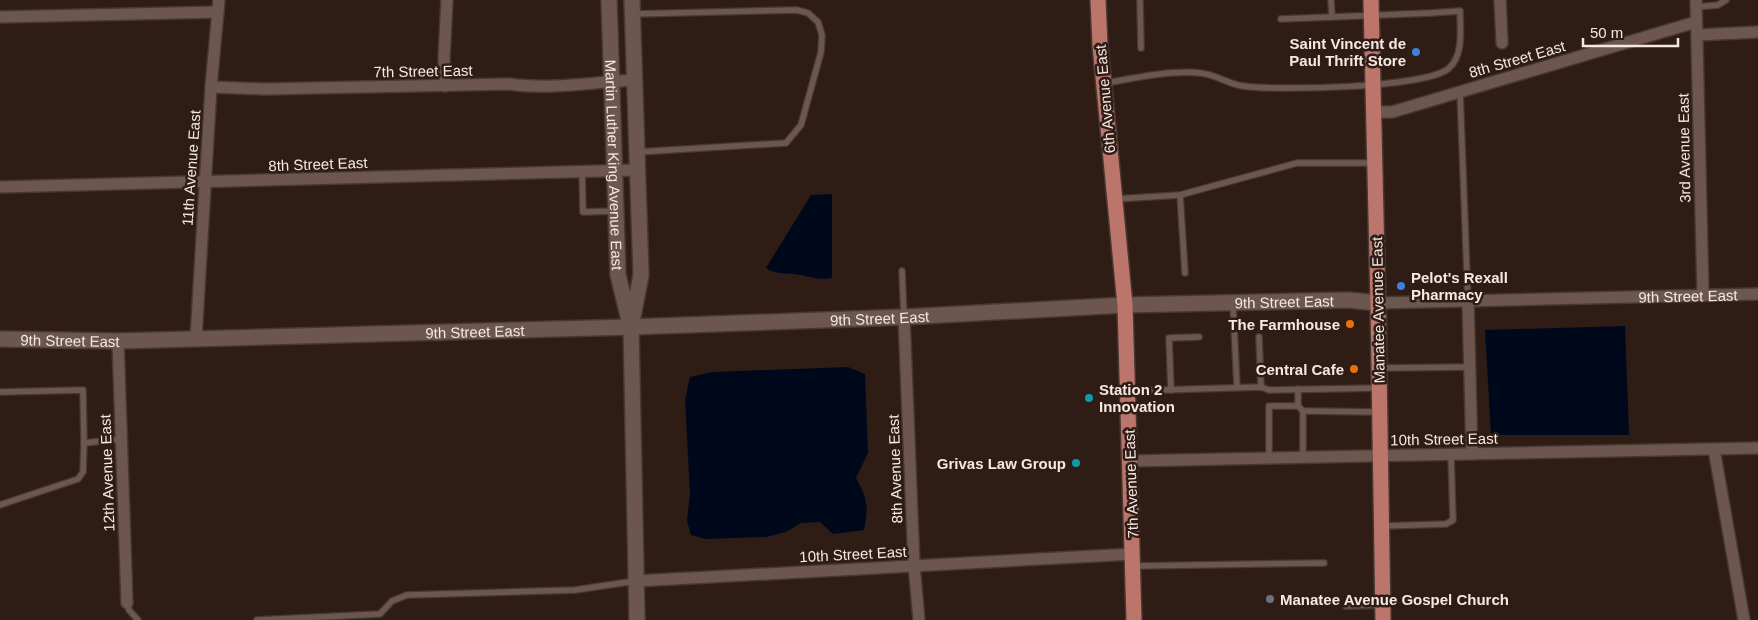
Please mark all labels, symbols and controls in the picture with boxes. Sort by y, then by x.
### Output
scale bar [1583,15,1678,47]
text: 50 m [1590,24,1623,41]
place label: Saint Vincent de Paul Thrift Store [1289,35,1406,69]
street label: 8th Street East [1467,37,1568,81]
street label: 6th Avenue East [1092,43,1118,154]
marker: Saint Vincent de Paul Thrift Store [1410,46,1422,58]
street label: Martin Luther King Avenue East [602,59,626,271]
street label: 7th Street East [373,62,474,80]
street label: 3rd Avenue East [1675,92,1693,203]
street label: 11th Avenue East [178,109,204,227]
street label: 8th Street East [268,154,369,174]
street label: Manatee Avenue East [1368,236,1388,383]
place label: Pelot's Rexall Pharmacy [1411,269,1508,303]
marker: Pelot's Rexall Pharmacy [1395,280,1407,292]
street label: 9th Street East [1638,286,1739,305]
street label: 9th Street East [1234,292,1335,311]
street label: 9th Street East [830,307,931,328]
place label: The Farmhouse [1228,316,1340,333]
marker: The Farmhouse [1344,318,1356,330]
street label: 9th Street East [425,321,526,341]
street label: 9th Street East [20,331,121,350]
place label: Central Cafe [1256,361,1344,378]
marker: Central Cafe [1348,363,1360,375]
place label: Station 2 Innovation [1099,381,1175,415]
marker: Station 2 Innovation [1083,392,1095,404]
street label: 12th Avenue East [96,413,118,532]
street label: 8th Avenue East [885,413,905,524]
street label: 7th Avenue East [1121,428,1141,539]
street label: 10th Street East [1390,430,1499,448]
place label: Grivas Law Group [937,455,1066,472]
marker: Grivas Law Group [1070,457,1082,469]
street label: 10th Street East [799,543,908,565]
place label: Manatee Avenue Gospel Church [1280,591,1509,608]
marker: Manatee Avenue Gospel Church [1264,593,1276,605]

